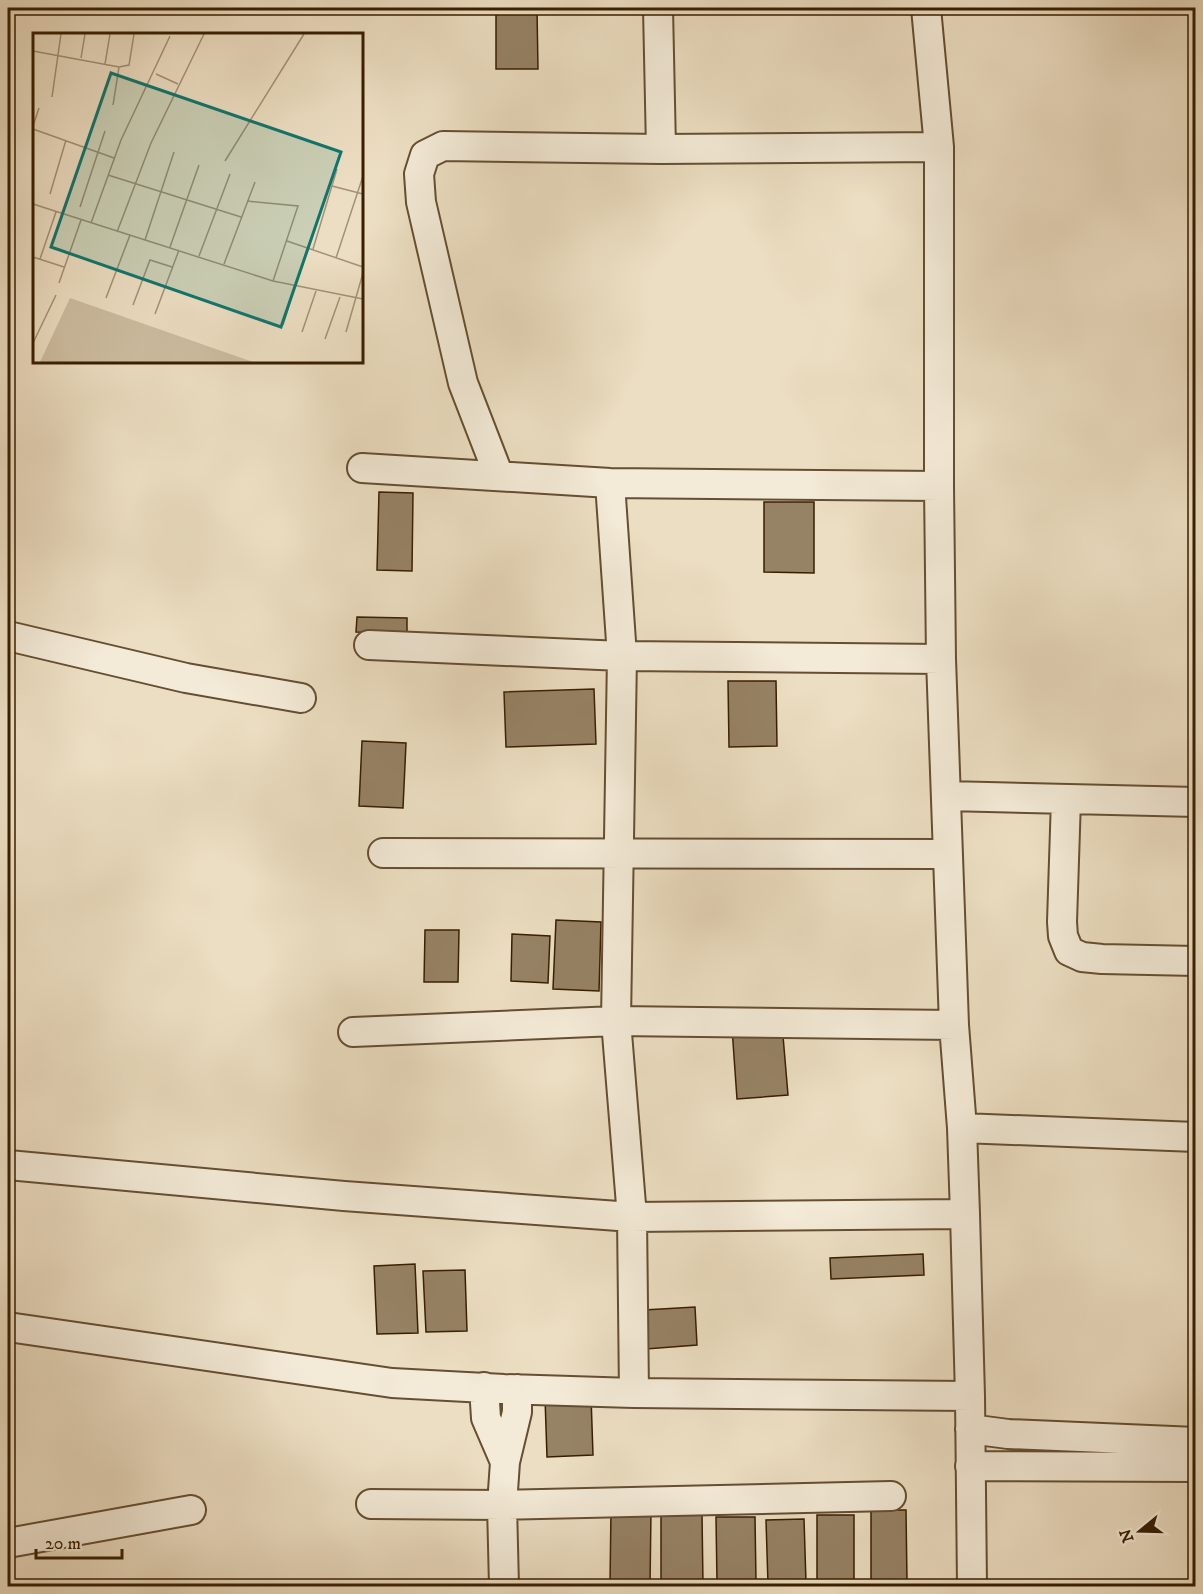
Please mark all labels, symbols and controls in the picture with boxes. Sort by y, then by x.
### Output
inset map [33,33,363,363]
north arrow [1110,1501,1170,1561]
scale bar [36,1522,122,1560]
text: N [1115,1526,1138,1545]
text: 20 m [45,1533,81,1555]

